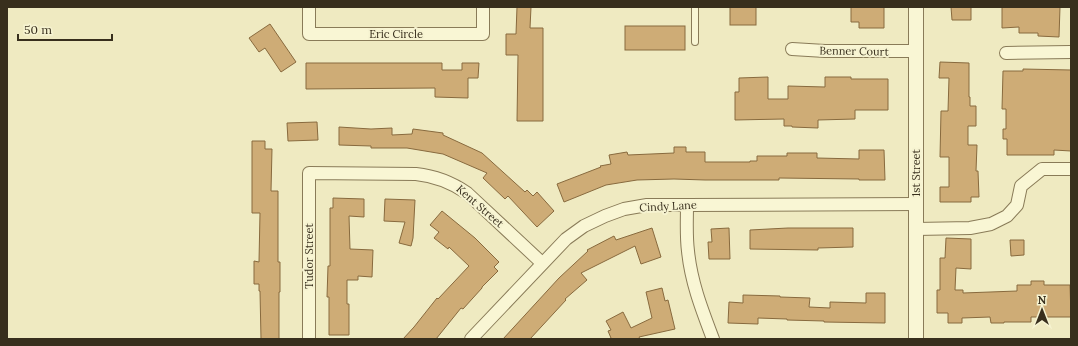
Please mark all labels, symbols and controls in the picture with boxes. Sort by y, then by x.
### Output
scale bar [18,16,112,42]
text: 50 m [24,22,52,37]
street label: Eric Circle [369,27,423,41]
street label: Benner Court [819,43,890,59]
street label: 1st Street [909,149,923,197]
street label: Kent Street [453,182,507,231]
street label: Cindy Lane [639,198,697,214]
street label: Tudor Street [302,223,316,289]
north arrow [1022,290,1062,330]
text: N [1038,293,1047,307]

